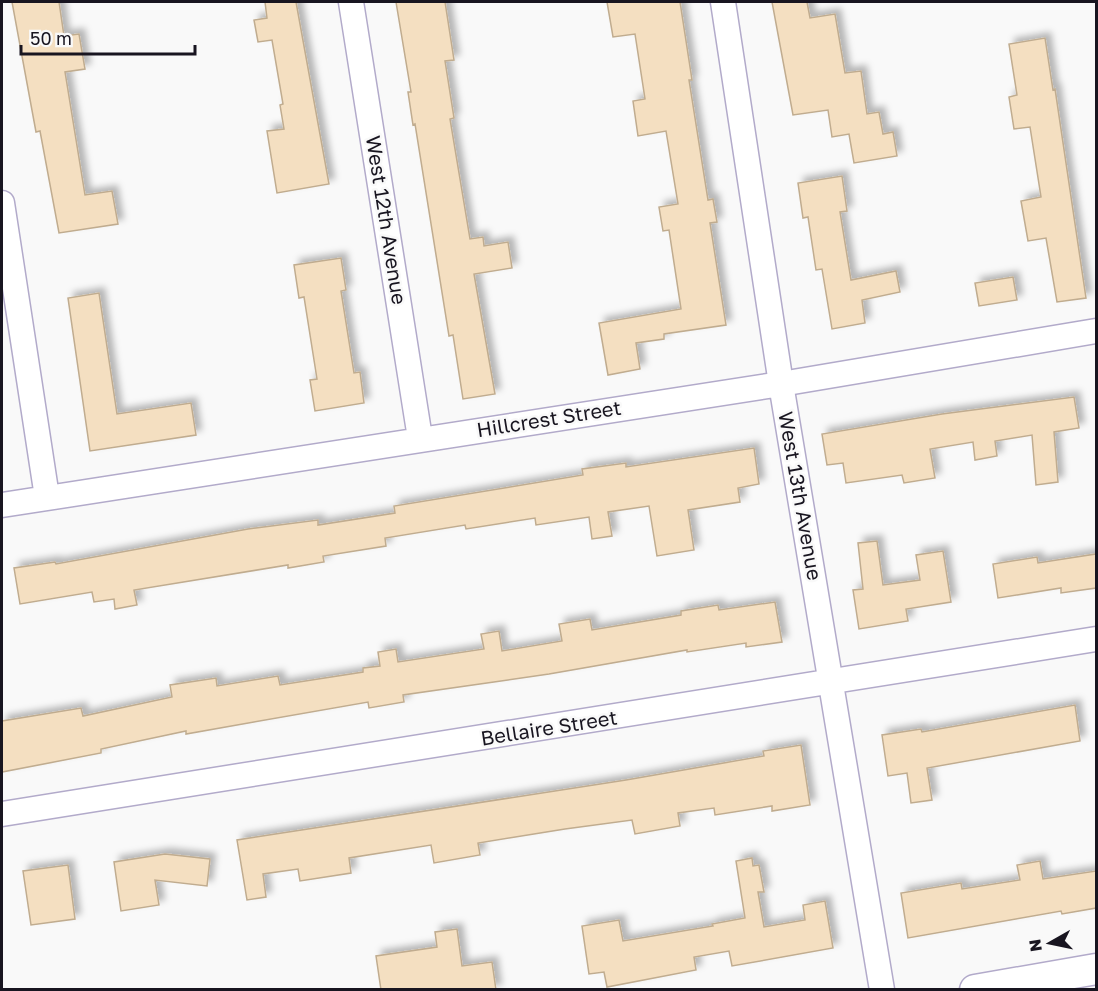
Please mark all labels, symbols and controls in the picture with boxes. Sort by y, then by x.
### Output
scale bar [21,18,195,56]
text: 50 m [30,27,72,49]
street label: West 12th Avenue [362,134,412,306]
street label: Hillcrest Street [475,395,623,441]
street label: West 13th Avenue [774,410,828,582]
street label: Bellaire Street [479,704,619,750]
north arrow [1020,913,1080,973]
text: N [1024,938,1046,953]

